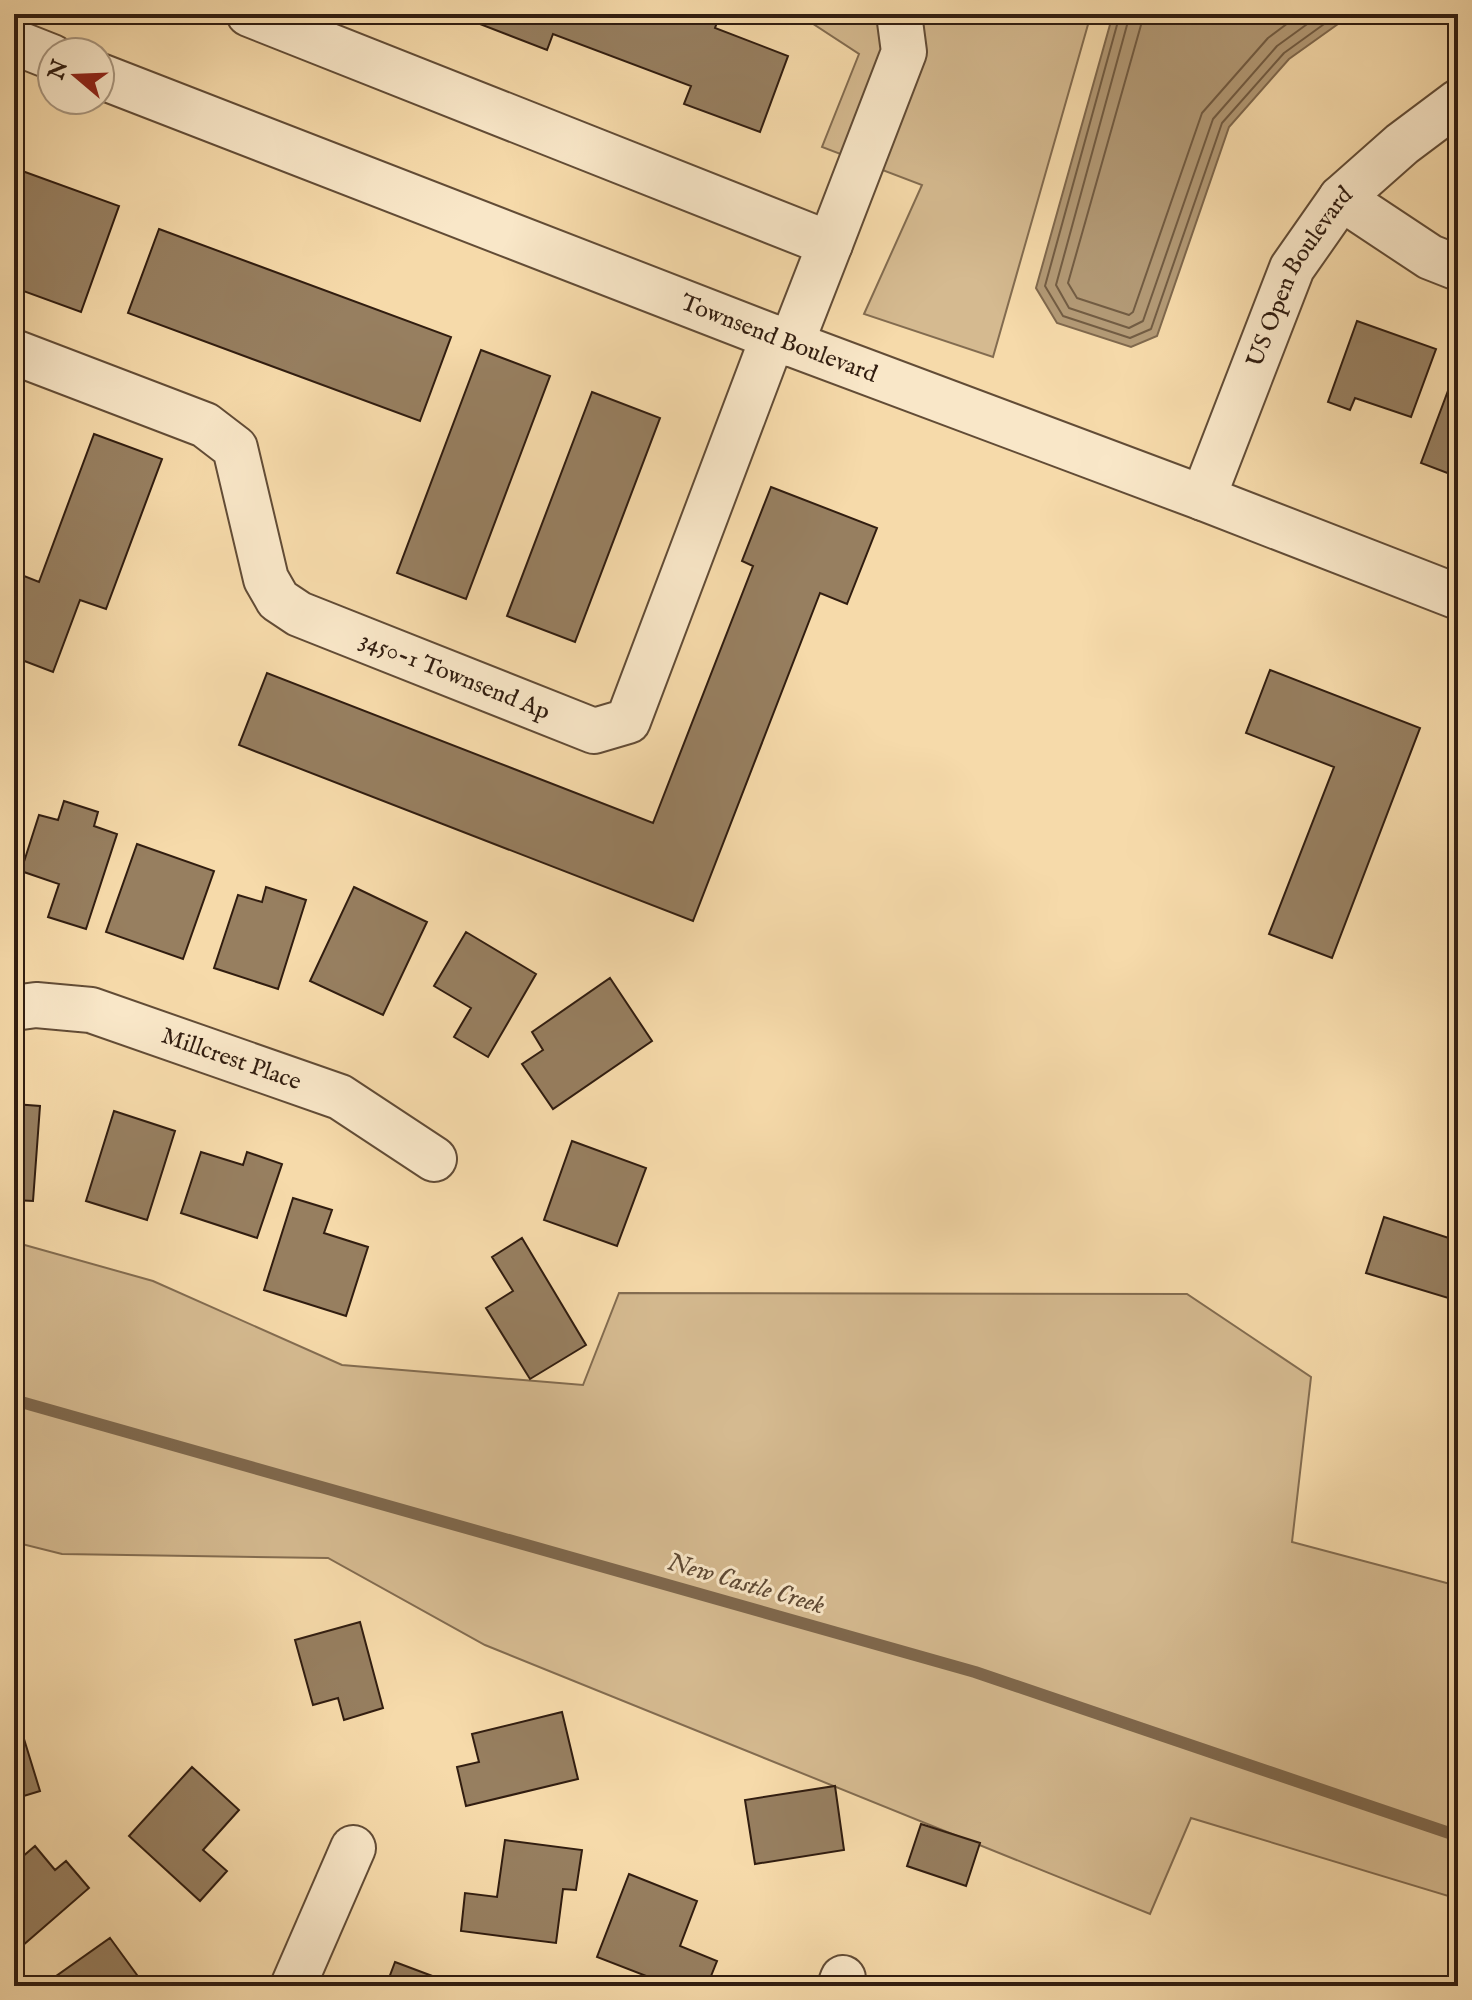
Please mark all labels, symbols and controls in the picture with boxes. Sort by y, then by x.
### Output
north arrow [36,36,116,116]
text: N [42,57,75,85]
street label: US Open Boulevard [1240,179,1359,372]
street label: Townsend Boulevard [676,287,882,390]
street label: 3450-1 Townsend Ap [355,624,555,728]
street label: Millcrest Place [157,1020,305,1098]
water label: New Castle Creek [664,1546,829,1622]

